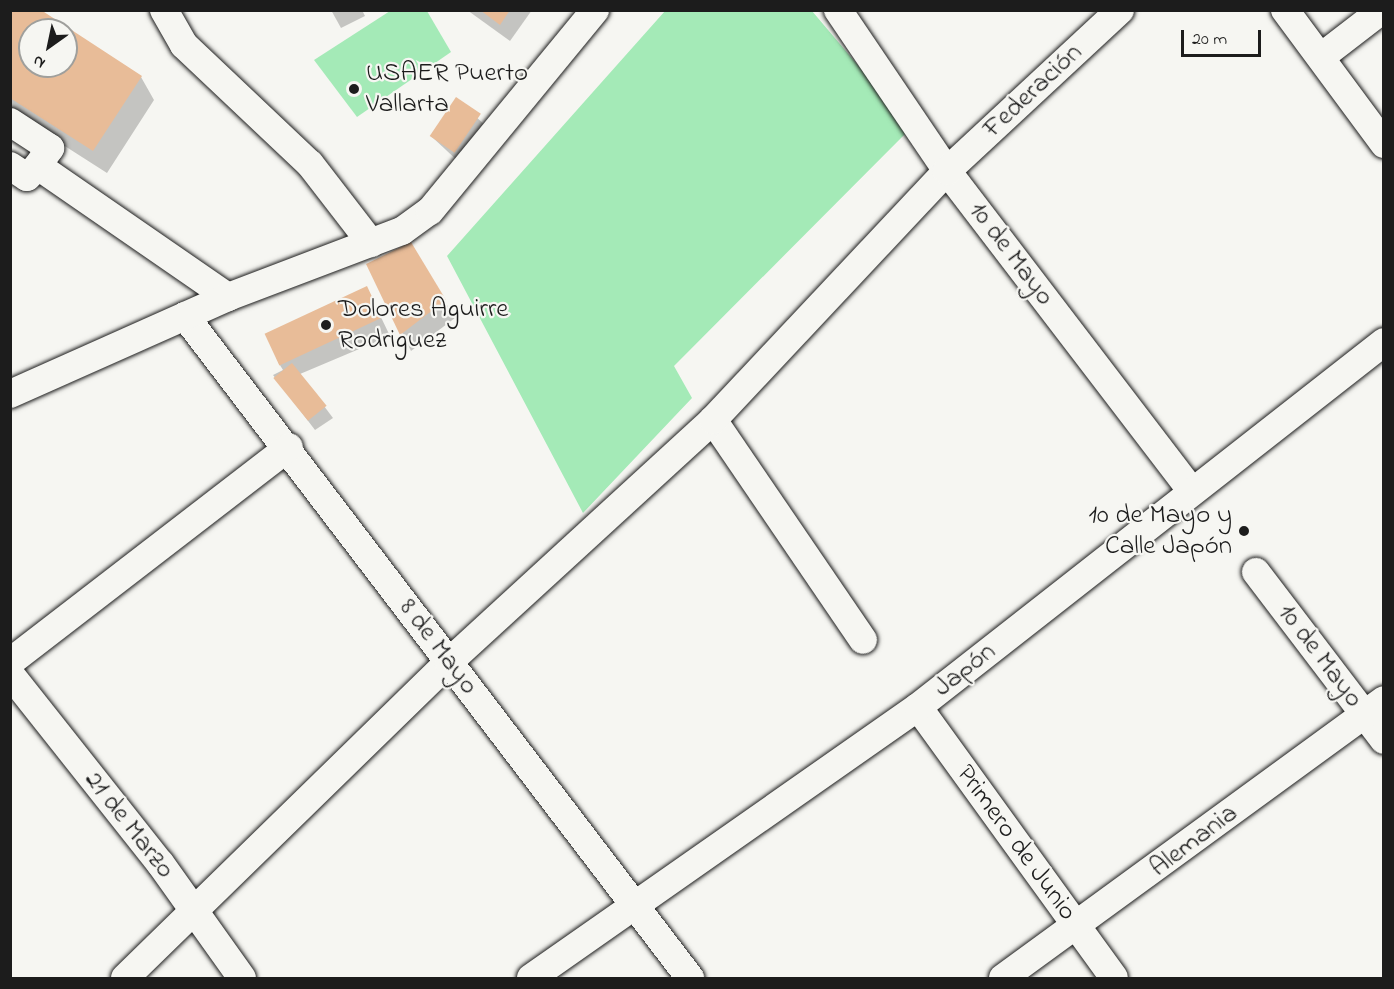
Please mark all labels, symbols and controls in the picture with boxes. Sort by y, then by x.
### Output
north arrow [18,18,78,78]
scale bar [1184,18,1264,56]
text: 20 m [1192,27,1227,53]
street label: Federación [977,37,1089,145]
text: N [28,48,50,74]
place label: USAER Puerto Vallarta [366,57,528,120]
marker: USAER Puerto Vallarta [347,82,361,96]
street label: 10 de Mayo [961,196,1061,312]
place label: Dolores Aguirre Rodriguez [338,293,508,356]
marker: Dolores Aguirre Rodriguez [319,318,333,332]
place label: 10 de Mayo y Calle Japón [1088,499,1232,562]
marker: 10 de Mayo y Calle Japón [1237,524,1251,538]
street label: 8 de Mayo [391,593,485,701]
street label: 10 de Mayo [1270,598,1370,714]
street label: Japón [928,636,1002,704]
street label: Primero de Junio [949,759,1083,927]
street label: 21 de Marzo [77,765,181,885]
street label: Alemania [1144,798,1244,884]

